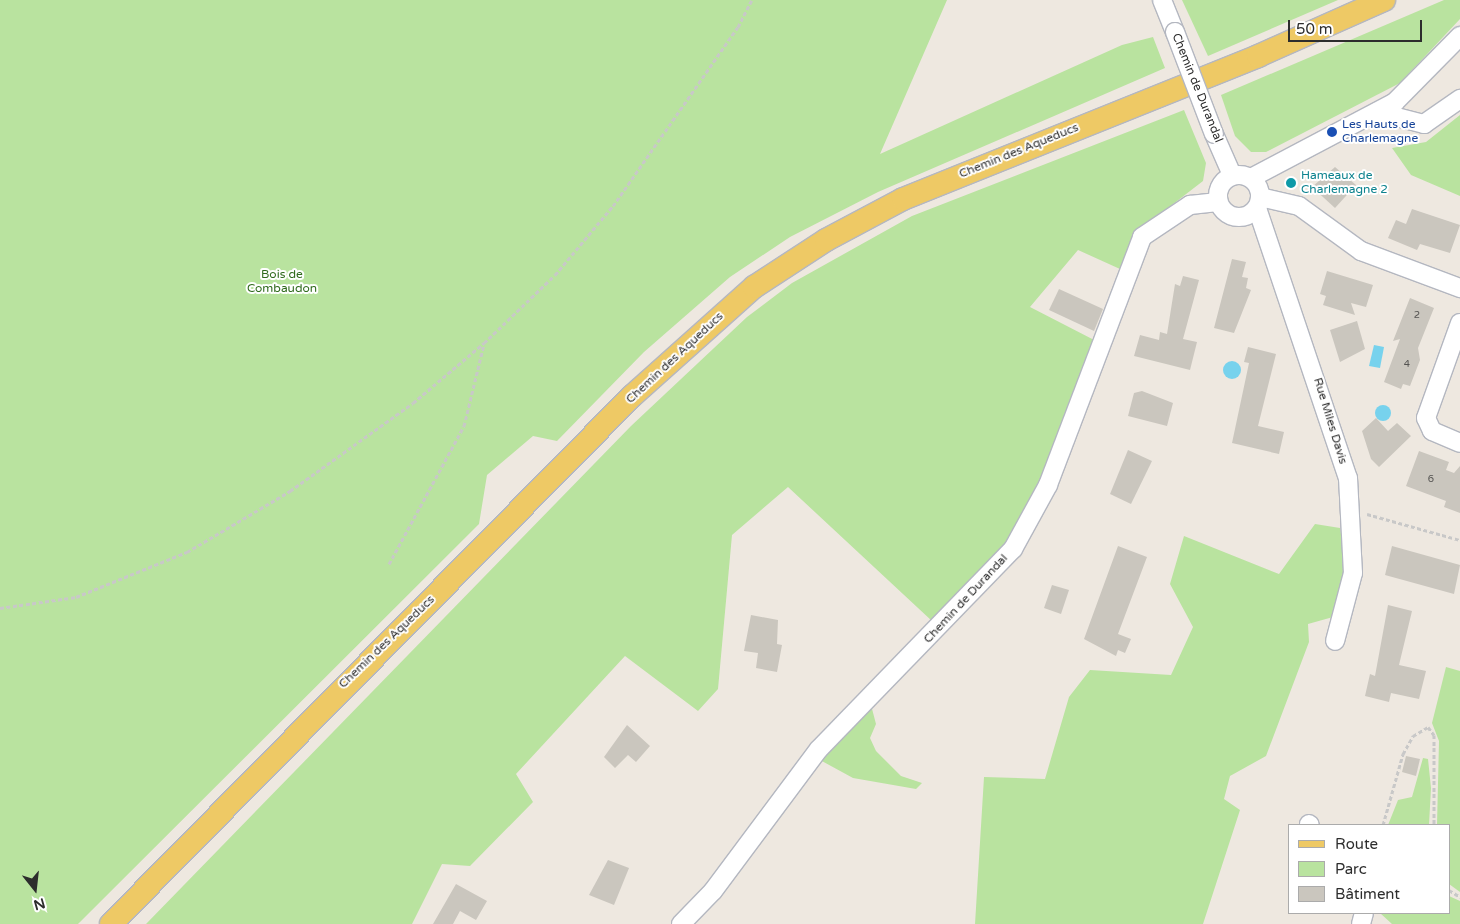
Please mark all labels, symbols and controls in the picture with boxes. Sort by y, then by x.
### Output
scale bar [1290,10,1424,42]
text: 50 m [1296,20,1333,38]
street label: Chemin de Durandal [1168,31,1226,145]
place label: Les Hauts de Charlemagne [1342,118,1418,146]
street label: Chemin des Aqueducs [957,120,1081,182]
marker: Les Hauts de Charlemagne [1326,126,1338,138]
place label: Hameaux de Charlemagne 2 [1301,169,1388,197]
marker: Hameaux de Charlemagne 2 [1285,177,1297,189]
park label: Bois de Combaudon [247,268,317,296]
street label: Chemin des Aqueducs [623,309,727,407]
house number: 2 [1414,310,1420,322]
house number: 4 [1404,359,1410,371]
street label: Rue Miles Davis [1310,376,1350,466]
house number: 6 [1428,474,1434,486]
street label: Chemin de Durandal [921,551,1011,647]
street label: Chemin des Aqueducs [336,592,438,692]
legend [1288,824,1450,914]
text: Route [1335,835,1378,853]
text: Parc [1335,860,1367,878]
north arrow [10,864,60,914]
text: Bâtiment [1335,885,1400,903]
text: N [32,894,47,914]

